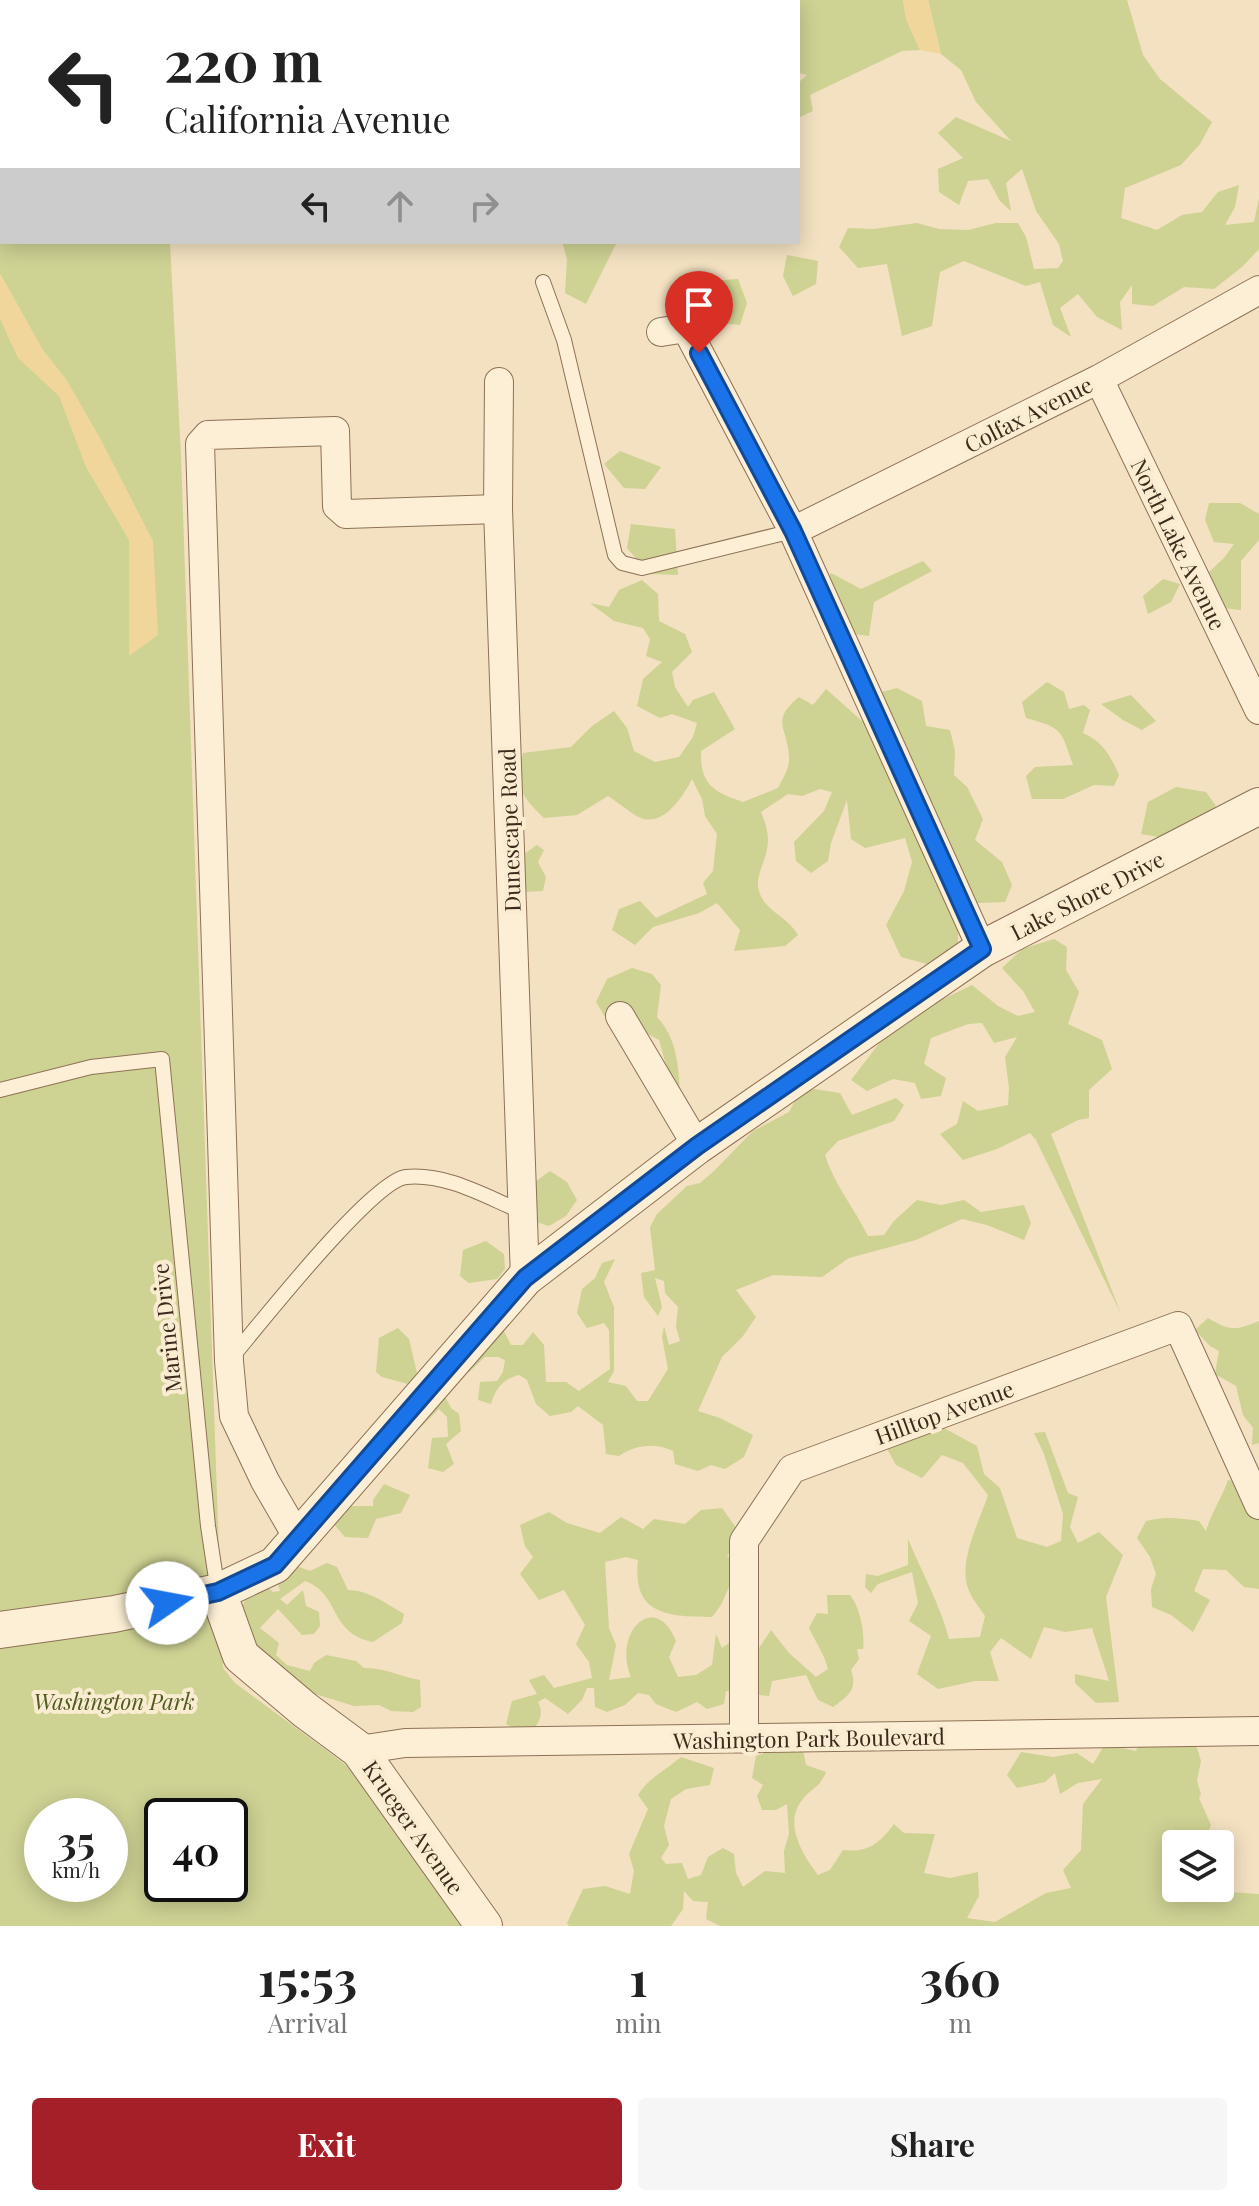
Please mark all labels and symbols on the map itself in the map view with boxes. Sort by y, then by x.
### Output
pin [665,271,733,353]
street label: Colfax Avenue [959,369,1097,459]
street label: North Lake Avenue [1125,453,1233,635]
street label: Dunescape Road [491,747,527,912]
street label: Lake Shore Drive [1005,843,1169,947]
street label: Marine Drive [144,1262,188,1394]
street label: Hilltop Avenue [870,1373,1018,1451]
position arrow [125,1561,209,1645]
park label: Washington Park [33,1686,195,1716]
street label: Washington Park Boulevard [672,1721,945,1755]
street label: Krueger Avenue [357,1754,471,1900]
speed limit sign: 40 [144,1798,248,1902]

